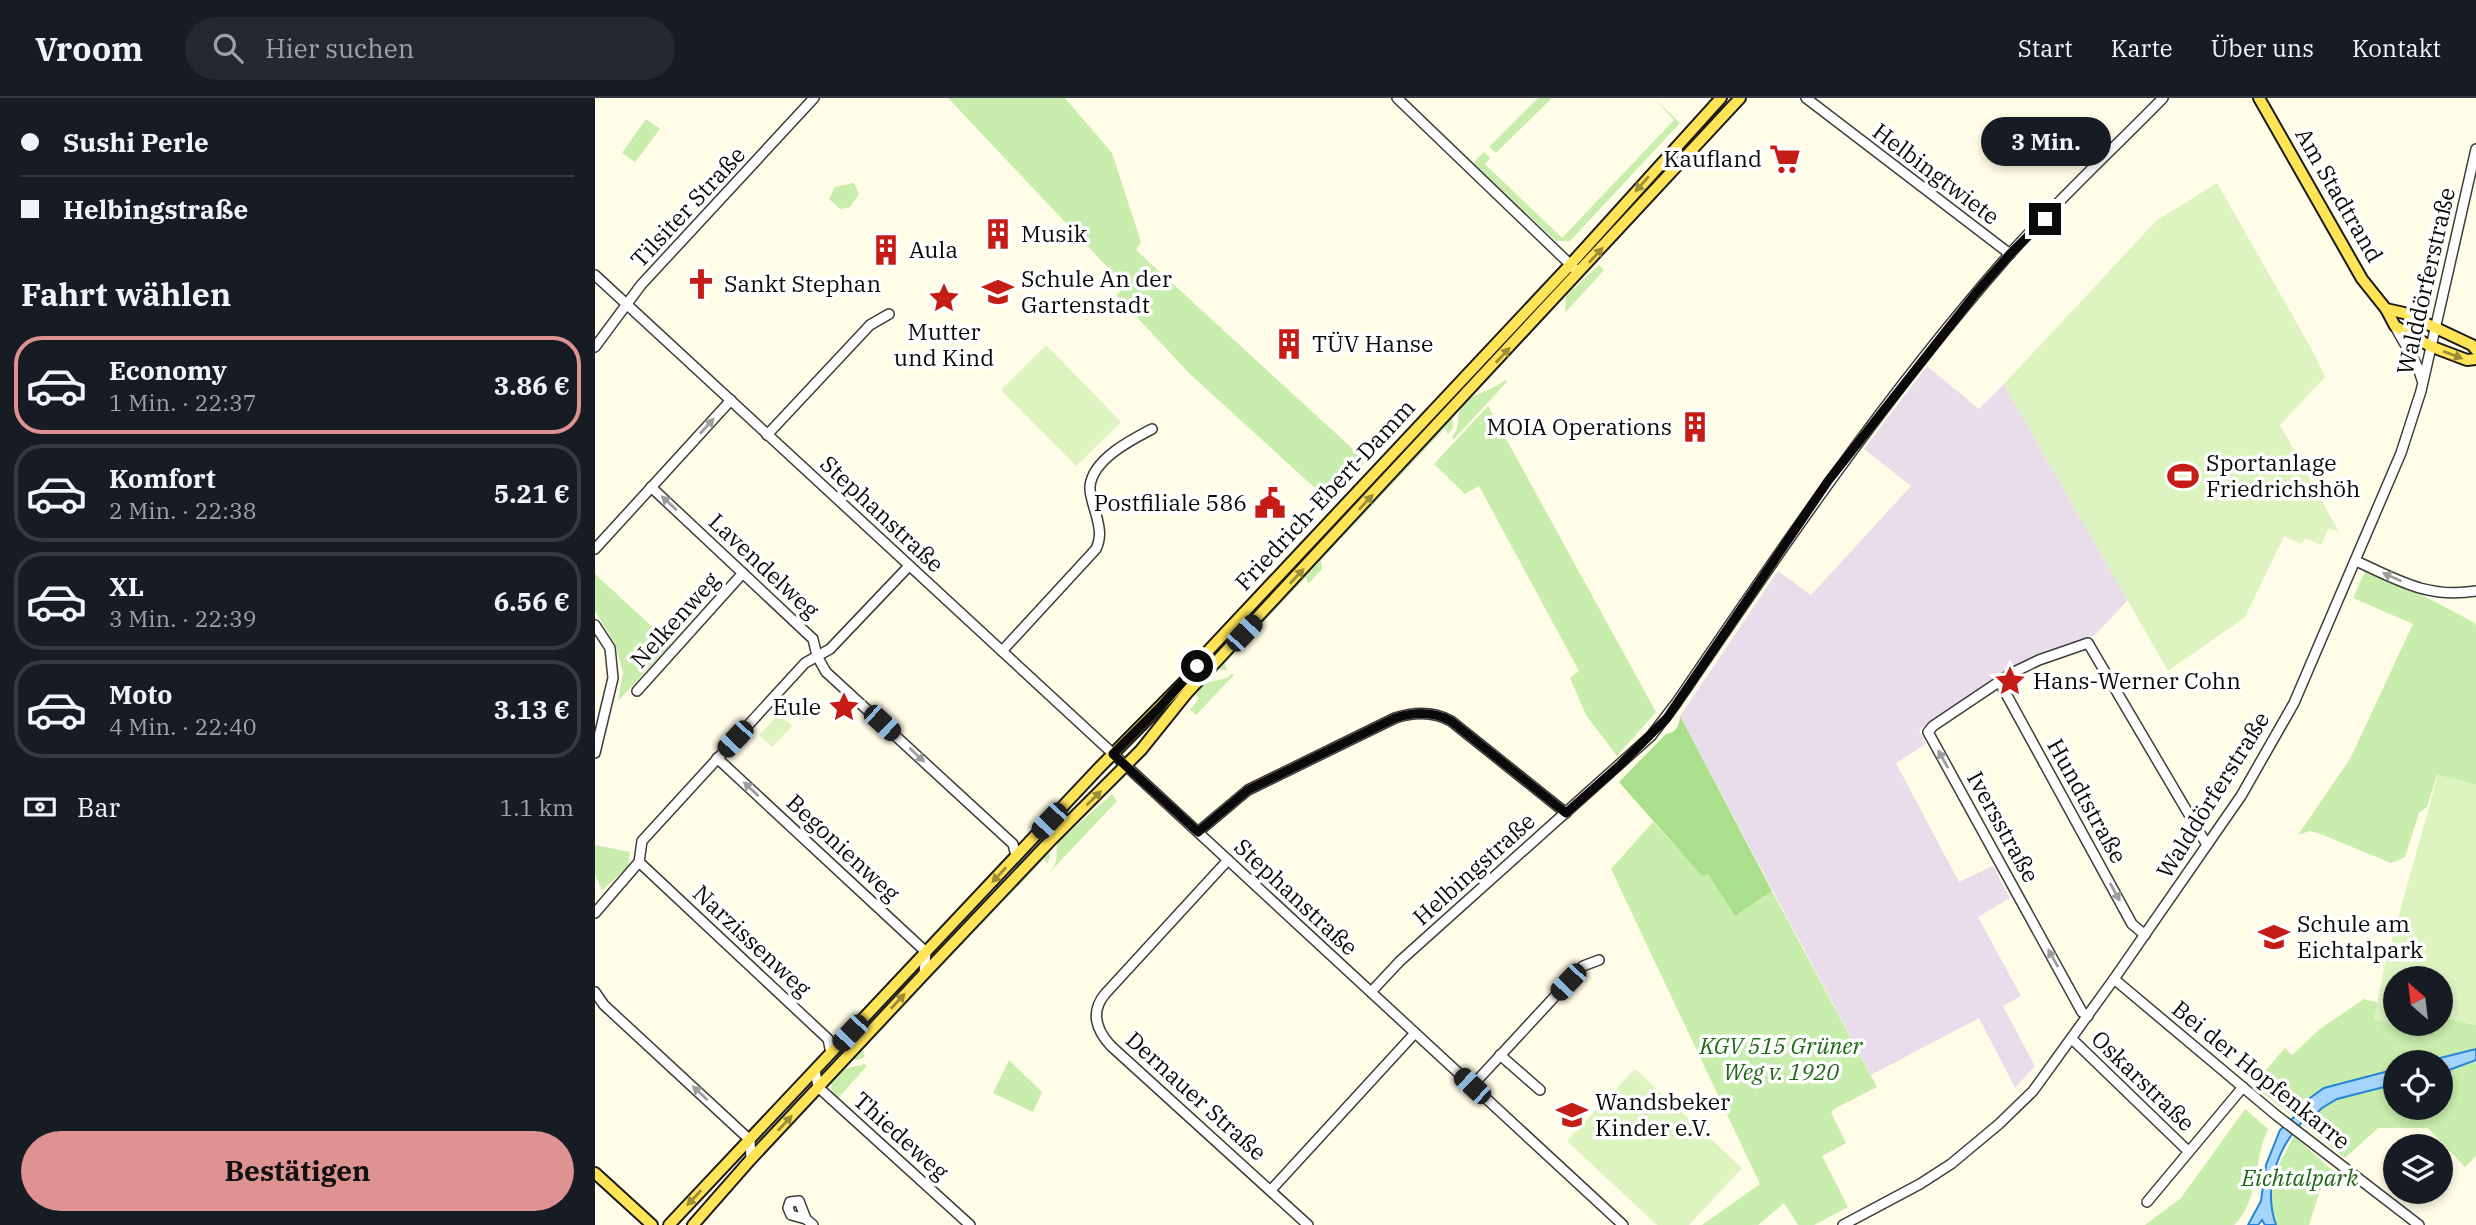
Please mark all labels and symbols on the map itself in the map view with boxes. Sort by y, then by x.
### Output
street label: Helbingtwiete [1867,116,2006,231]
callout: 3 Min. [1980,117,2110,166]
street label: Am Stadtrand [2289,122,2391,267]
street label: Tilsiter Straße [623,139,751,273]
supermarket icon: Kaufland [1768,142,1802,176]
place label: Kaufland [1664,143,1762,173]
one-way arrow [1635,176,1650,193]
street label: Walddörferstraße [2389,184,2461,377]
route end [2029,203,2061,235]
building icon: Musik [981,217,1015,251]
place label: Musik [1021,218,1088,248]
building icon: Aula [869,233,903,267]
place label: Aula [909,234,958,264]
one-way arrow [1587,247,1603,264]
place label: Schule An der Gartenstadt [1021,263,1172,319]
church icon: Sankt Stephan [684,267,718,301]
place label: Sankt Stephan [724,268,881,298]
school or university icon: Schule An der Gartenstadt [981,275,1015,309]
place icon: Mutter und Kind [927,281,961,315]
place label: Mutter und Kind [894,316,994,372]
building icon: TÜV Hanse [1272,327,1306,361]
place label: TÜV Hanse [1312,328,1433,358]
one-way arrow [1494,347,1510,364]
one-way arrow [2442,349,2463,360]
street label: Friedrich-Ebert-Damm [1228,392,1421,596]
building icon: MOIA Operations [1678,410,1712,444]
place label: MOIA Operations [1487,411,1672,441]
one-way arrow [699,417,715,435]
place label: Sportanlage Friedrichshöh [2206,447,2360,503]
street label: Stephanstraße [814,448,951,578]
sports icon: Sportanlage Friedrichshöh [2166,459,2200,493]
public building icon: Postfiliale 586 [1253,486,1287,520]
place label: Postfiliale 586 [1094,487,1247,517]
one-way arrow [1357,494,1373,511]
one-way arrow [661,496,678,512]
street label: Lavendelweg [703,506,827,625]
street label: Nelkenweg [623,565,726,674]
one-way arrow [1288,568,1304,585]
one-way arrow [2381,571,2402,582]
car [1222,610,1267,656]
route start [1181,650,1213,682]
place icon: Hans-Werner Cohn [1993,664,2027,698]
place label: Hans-Werner Cohn [2033,665,2241,695]
place icon: Eule [827,690,861,724]
place label: Eule [773,691,821,721]
car [860,701,905,745]
street label: Walddörferstraße [2149,706,2275,883]
car [713,716,758,762]
street label: Hundtstraße [2041,733,2134,868]
one-way arrow [908,747,925,763]
one-way arrow [1937,749,1949,769]
street label: Iversstraße [1961,766,2047,887]
one-way arrow [742,782,759,797]
street label: Begonienweg [781,787,907,908]
one-way arrow [1085,790,1102,806]
car [1027,798,1072,844]
street label: Helbingstraße [1406,805,1541,931]
street label: Stephanstraße [1228,831,1365,961]
one-way arrow [991,866,1007,883]
street label: Narzissenweg [687,878,819,1003]
one-way arrow [2108,882,2120,902]
place label: Schule am Eichtalpark [2297,908,2424,964]
school or university icon: Schule am Eichtalpark [2257,920,2291,954]
one-way arrow [2047,949,2059,968]
car [1546,959,1591,1005]
north arrow [2383,966,2453,1036]
one-way arrow [890,993,906,1010]
street label: Bei der Hopfenkarre [2166,993,2357,1155]
car [828,1010,873,1056]
street label: Oskarstraße [2085,1023,2202,1137]
street label: Dernauer Straße [1120,1024,1273,1166]
park label: KGV 515 Grüner Weg v. 1920 [1698,1030,1864,1086]
car [1450,1064,1495,1108]
street label: Thiedeweg [848,1085,956,1186]
one-way arrow [692,1086,709,1102]
place label: Wandsbeker Kinder e.V. [1595,1086,1730,1142]
school or university icon: Wandsbeker Kinder e.V. [1555,1098,1589,1132]
one-way arrow [776,1115,792,1132]
park label: Eichtalpark [2240,1162,2359,1192]
one-way arrow [687,1189,703,1206]

